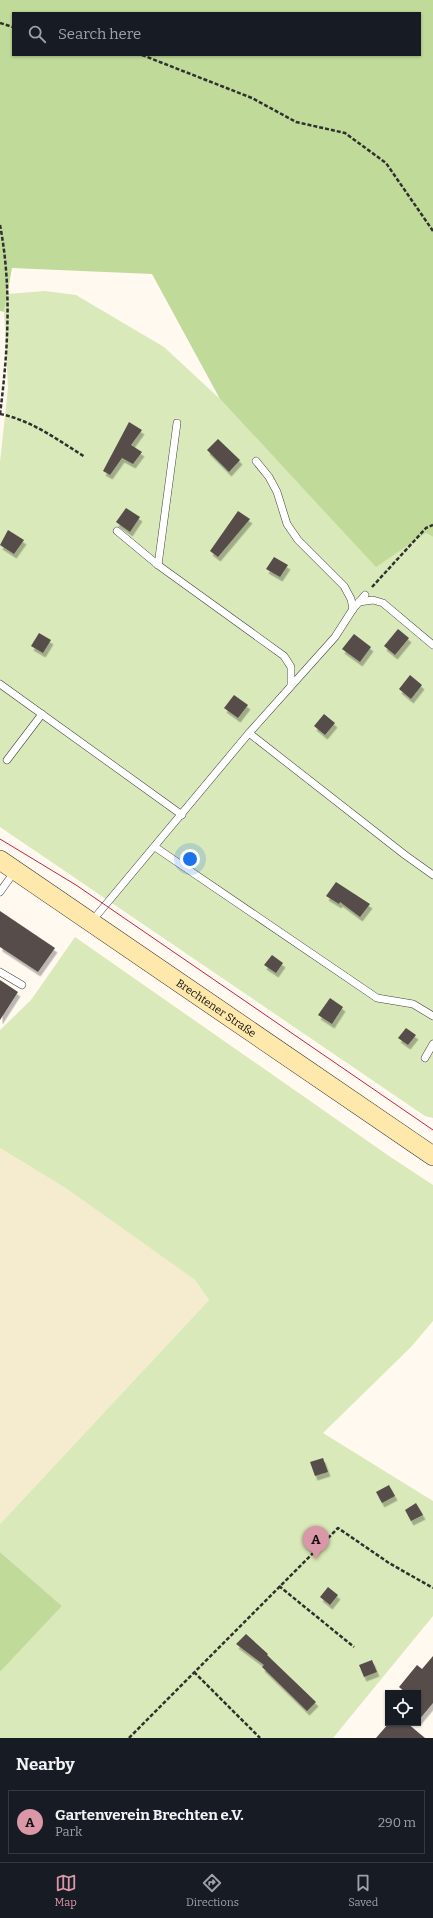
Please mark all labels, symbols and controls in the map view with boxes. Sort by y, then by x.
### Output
search box [12,12,421,56]
icon: search [26,23,48,45]
text: Search here [58,25,141,43]
your location [180,849,200,869]
street label: Brechtener Straße [174,976,259,1040]
pin: A [303,1526,329,1559]
map controls [385,1690,421,1726]
button: locate [385,1690,421,1726]
text: Nearby [16,1754,75,1775]
text: Gartenverein Brechten e.V. [55,1806,244,1824]
text: A [25,1815,35,1830]
text: 290 m [378,1815,416,1830]
text: Park [55,1824,82,1839]
tab: Map [55,1872,77,1909]
tab: Directions [186,1872,239,1909]
tab: Saved [348,1872,378,1909]

